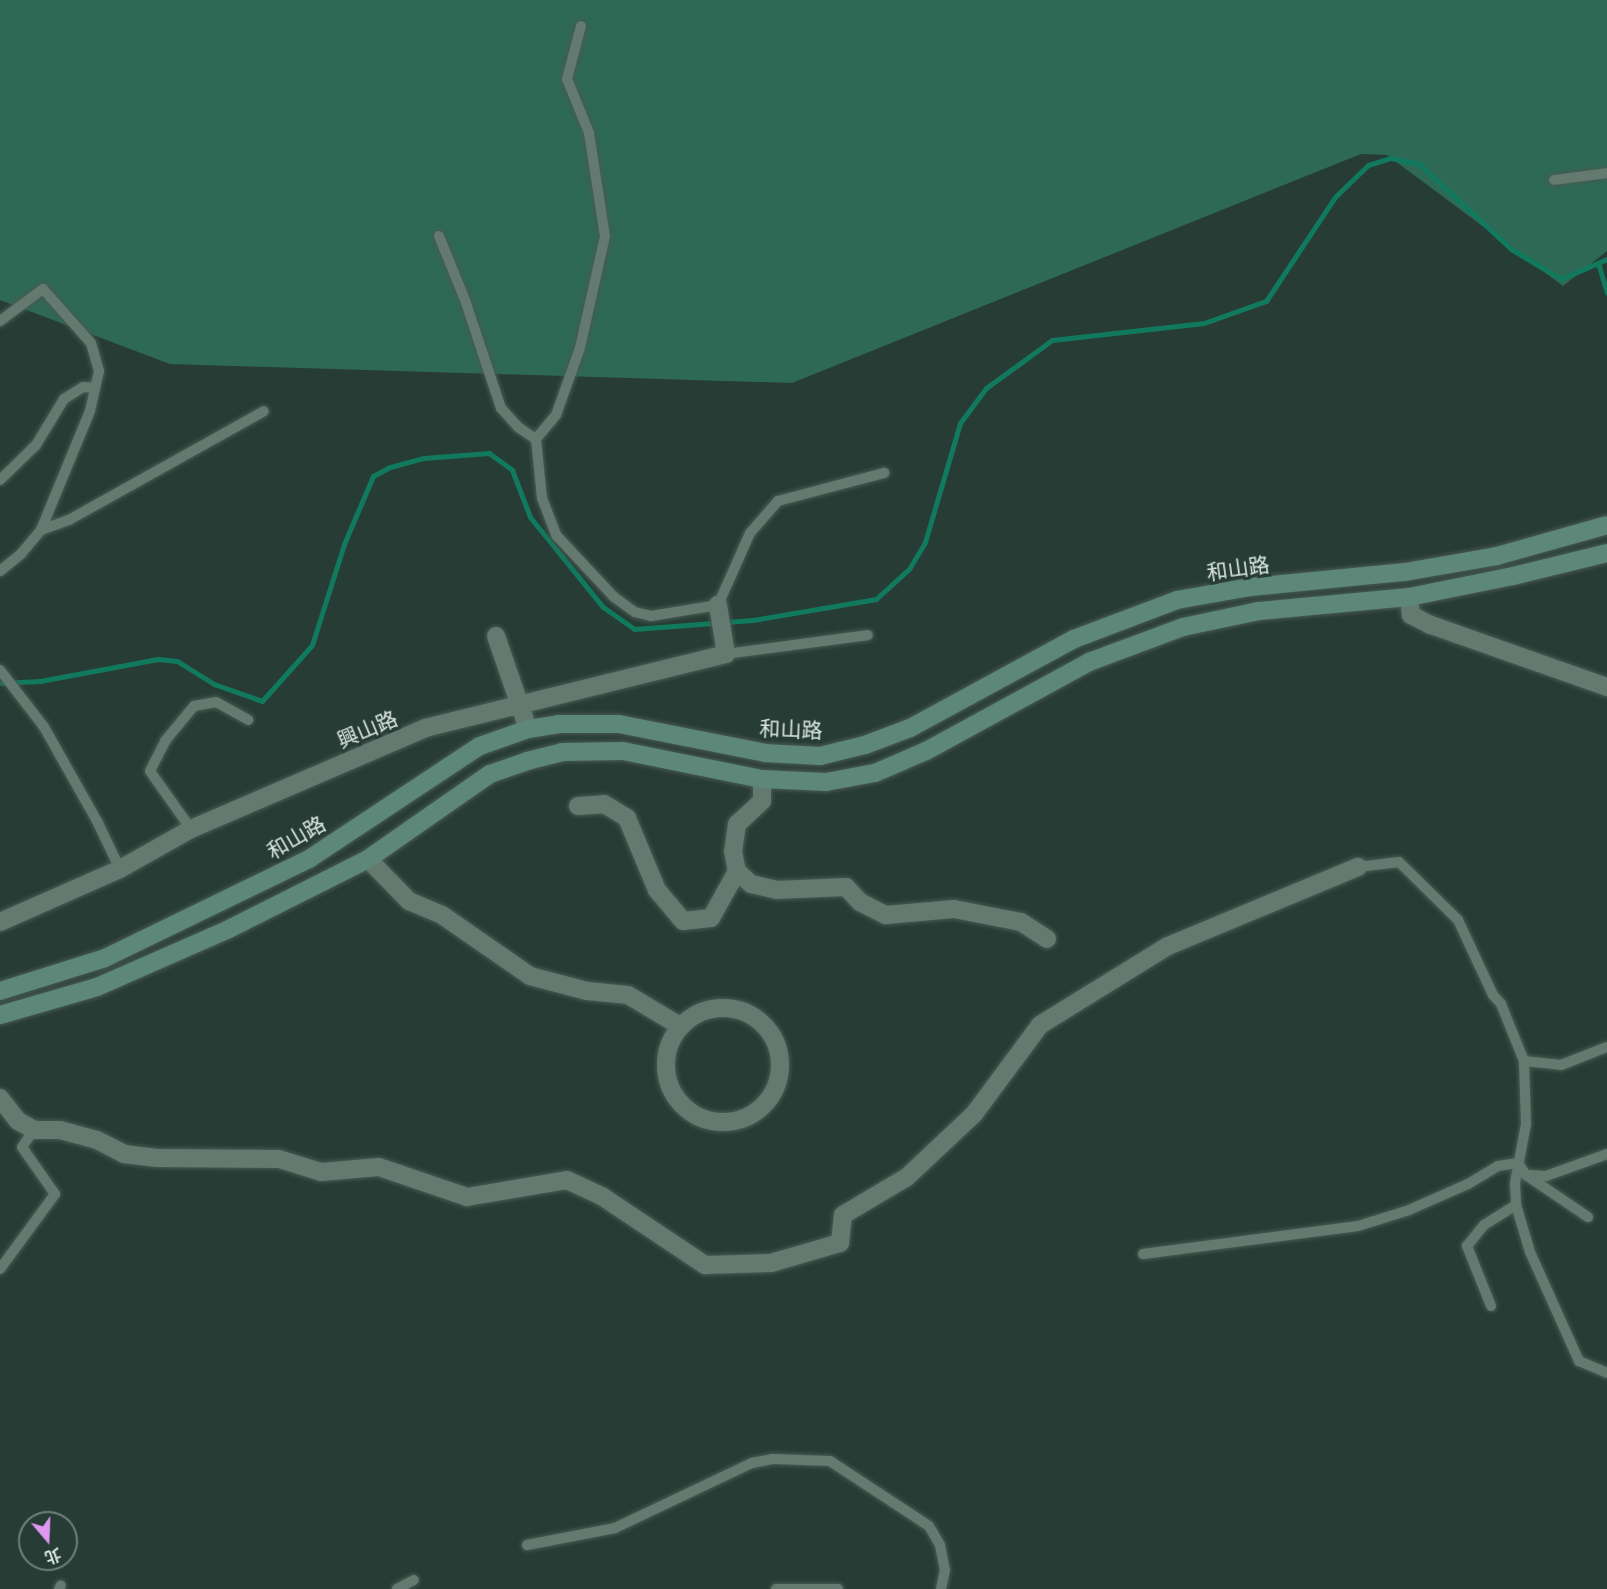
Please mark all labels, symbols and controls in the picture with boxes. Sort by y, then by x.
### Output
street label: 和山路 [1205,551,1271,585]
street label: 興山路 [333,705,401,753]
street label: 和山路 [759,715,823,743]
street label: 和山路 [262,810,330,864]
north arrow [18,1511,78,1571]
text: 北 [42,1542,65,1570]

